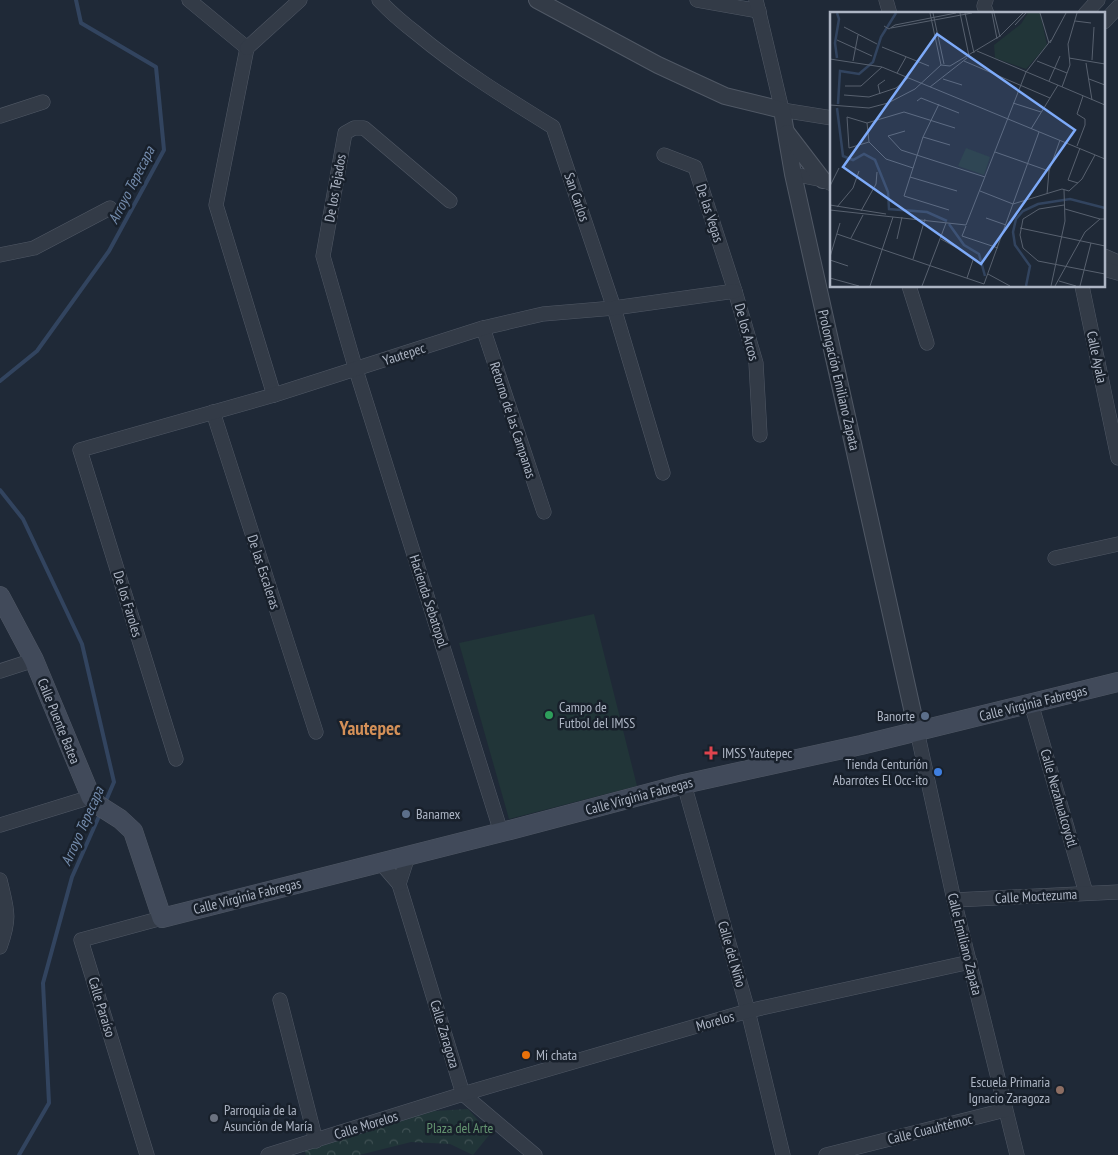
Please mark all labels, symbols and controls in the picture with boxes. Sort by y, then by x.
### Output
inset map [830,12,1106,288]
water label: Arroyo Tepecapa [103,142,159,227]
street label: De los Tejados [320,152,350,223]
street label: San Carlos [560,170,594,224]
street label: De las Vegas [692,182,728,245]
street label: De los Arcos [731,301,763,363]
street label: Prolongación Emiliano Zapata [814,308,864,452]
street label: Calle Ayala [1083,329,1111,385]
street label: Yautepec [381,339,427,369]
street label: Retorno de las Campanas [486,360,540,481]
street label: De las Escaleras [244,533,285,612]
street label: Hacienda Sebatopol [406,552,453,650]
street label: De los Faroles [109,569,147,639]
street label: Calle Puente Batea [34,676,84,766]
street label: Calle Virginia Fabregas [977,681,1089,725]
place label: Campo de Futbol del IMSS [559,698,635,732]
place label: Banorte [877,707,915,725]
marker: Campo de Futbol del IMSS [543,709,555,721]
marker: Banorte [919,710,931,722]
district label: Yautepec [338,716,401,740]
place label: IMSS Yautepec [722,744,792,762]
marker: IMSS Yautepec [704,746,718,760]
street label: Calle Nezahualcoyótl [1036,747,1082,850]
place label: Tienda Centurión Abarrotes El Occ-ito [833,755,928,789]
marker: Tienda Centurión Abarrotes El Occ-ito [932,766,944,778]
street label: Calle Virginia Fabregas [583,773,695,819]
water label: Arroyo Tepecapa [56,783,108,868]
place label: Banamex [416,805,461,823]
marker: Banamex [400,808,412,820]
street label: Calle Virginia Fabregas [191,874,303,918]
street label: Calle Moctezuma [994,885,1078,907]
street label: Calle Emiliano Zapata [944,891,986,997]
street label: Calle del Niño [714,919,750,989]
street label: Calle Paraíso [84,975,120,1039]
street label: Calle Zaragoza [426,998,464,1070]
street label: Morelos [694,1007,736,1035]
place label: Mi chata [536,1046,577,1064]
marker: Mi chata [520,1049,532,1061]
place label: Escuela Primaria Ignacio Zaragoza [969,1073,1050,1107]
marker: Escuela Primaria Ignacio Zaragoza [1054,1084,1066,1096]
place label: Parroquia de la Asunción de María [224,1101,313,1135]
street label: Calle Morelos [332,1107,400,1143]
street label: Calle Cuauhtémoc [886,1110,974,1148]
marker: Parroquia de la Asunción de María [208,1112,220,1124]
park label: Plaza del Arte [427,1119,494,1137]

